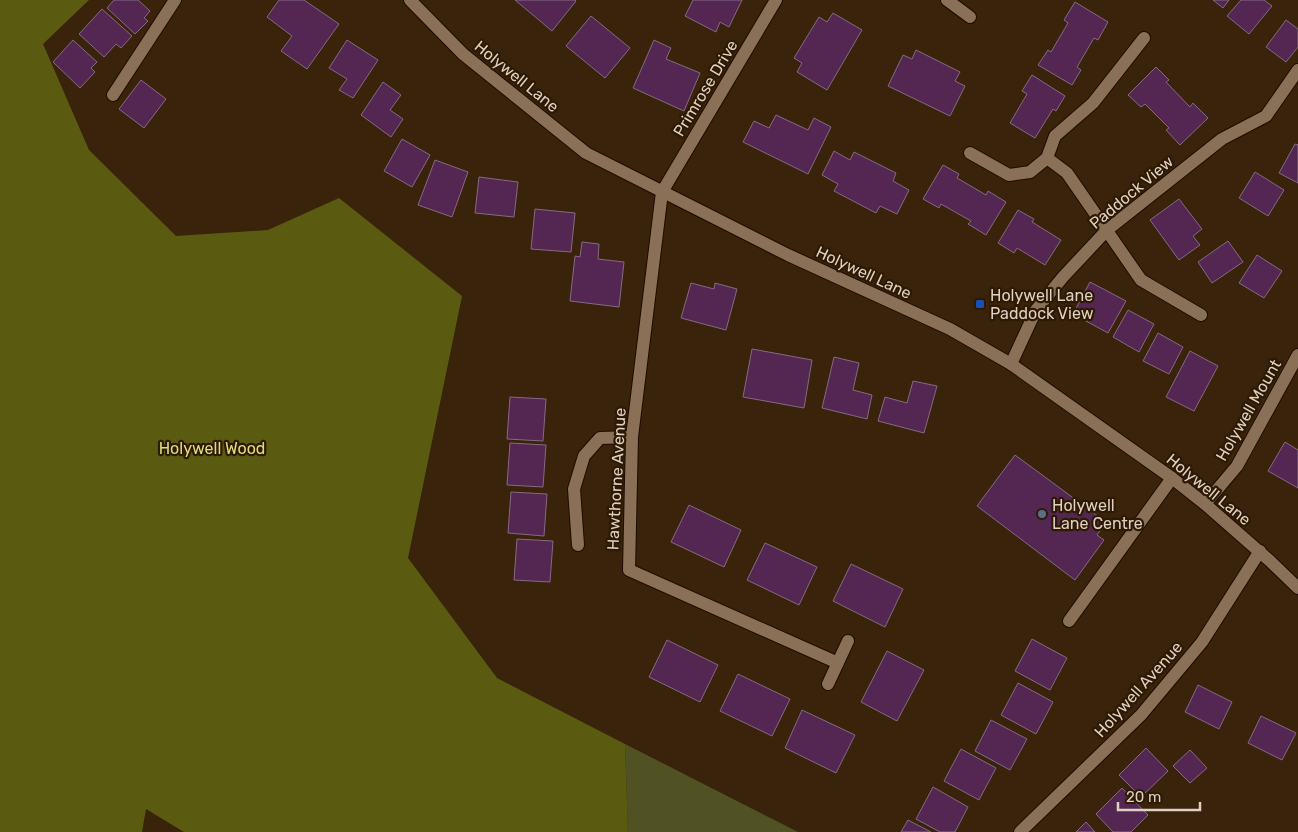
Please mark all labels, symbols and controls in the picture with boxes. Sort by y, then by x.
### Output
street label: Holywell Lane [471,37,563,116]
street label: Primrose Drive [669,37,742,140]
street label: Paddock View [1086,152,1177,233]
street label: Holywell Lane [813,242,915,303]
place label: Holywell Lane Paddock View [990,286,1094,323]
marker: Holywell Lane Paddock View [974,298,986,310]
street label: Holywell Mount [1212,356,1285,464]
street label: Hawthorne Avenue [603,407,630,551]
park label: Holywell Wood [159,439,265,458]
street label: Holywell Lane [1163,450,1255,529]
place label: Holywell Lane Centre [1052,496,1143,533]
marker: Holywell Lane Centre [1036,508,1048,520]
street label: Holywell Avenue [1090,638,1186,741]
scale bar [1118,780,1200,812]
text: 20 m [1126,788,1161,806]

